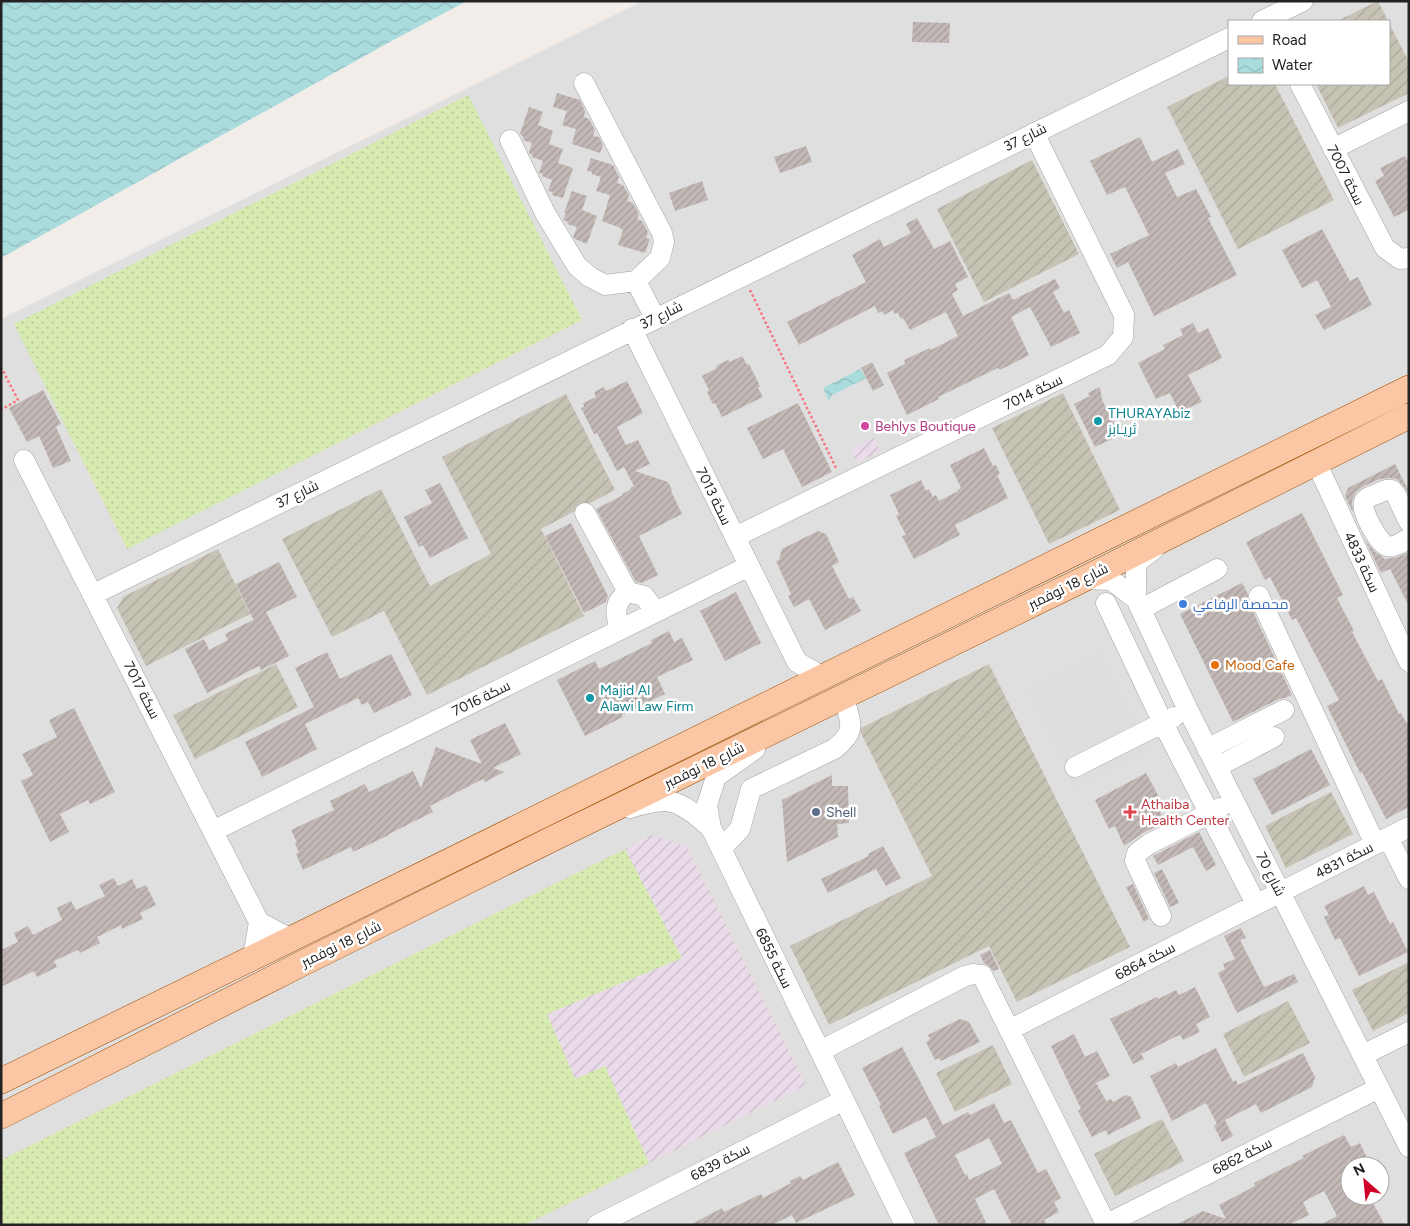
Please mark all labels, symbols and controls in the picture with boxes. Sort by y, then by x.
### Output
legend [1228,20,1390,85]
text: Road [1272,31,1307,49]
text: Water [1272,56,1312,74]
street label: شارع 37 [1001,120,1049,155]
street label: سكة 7007 [1323,142,1368,208]
street label: شارع 37 [637,298,685,333]
street label: سكة 7014 [1001,371,1065,414]
place label: THURAYAbiz ثريـابز [1107,405,1191,438]
marker: THURAYAbiz ثريـابز [1092,415,1104,427]
place label: Behlys Boutique [875,418,976,435]
marker: Behlys Boutique [859,420,871,432]
street label: سكة 7013 [692,465,735,528]
street label: شارع 37 [273,477,321,512]
street label: سكة 4833 [1340,529,1383,595]
street label: شارع 18 نوفمبر [1025,560,1111,613]
place label: محمصة الرفاعي [1193,596,1288,616]
marker: محمصة الرفاعي [1177,598,1189,610]
place label: Mood Cafe [1225,657,1295,674]
street label: سكة 7017 [120,659,163,722]
marker: Mood Cafe [1209,659,1221,671]
street label: سكة 7016 [449,677,513,720]
place label: Majid Al Alawi Law Firm [600,682,694,715]
marker: Majid Al Alawi Law Firm [584,692,596,704]
street label: شارع 18 نوفمبر [661,739,747,792]
place label: Athaiba Health Center [1141,796,1229,829]
place label: Shell [826,804,856,821]
marker: Athaiba Health Center [1123,805,1137,819]
marker: Shell [810,806,822,818]
street label: سكة 4831 [1312,839,1376,882]
street label: شارع 70 [1252,849,1289,899]
street label: شارع 18 نوفمبر [298,918,384,971]
street label: سكة 6855 [752,925,795,991]
street label: سكة 6864 [1112,939,1178,984]
street label: سكة 6862 [1210,1134,1275,1179]
street label: سكة 6839 [688,1140,753,1185]
north arrow [1340,1156,1390,1206]
text: N [1351,1160,1368,1180]

